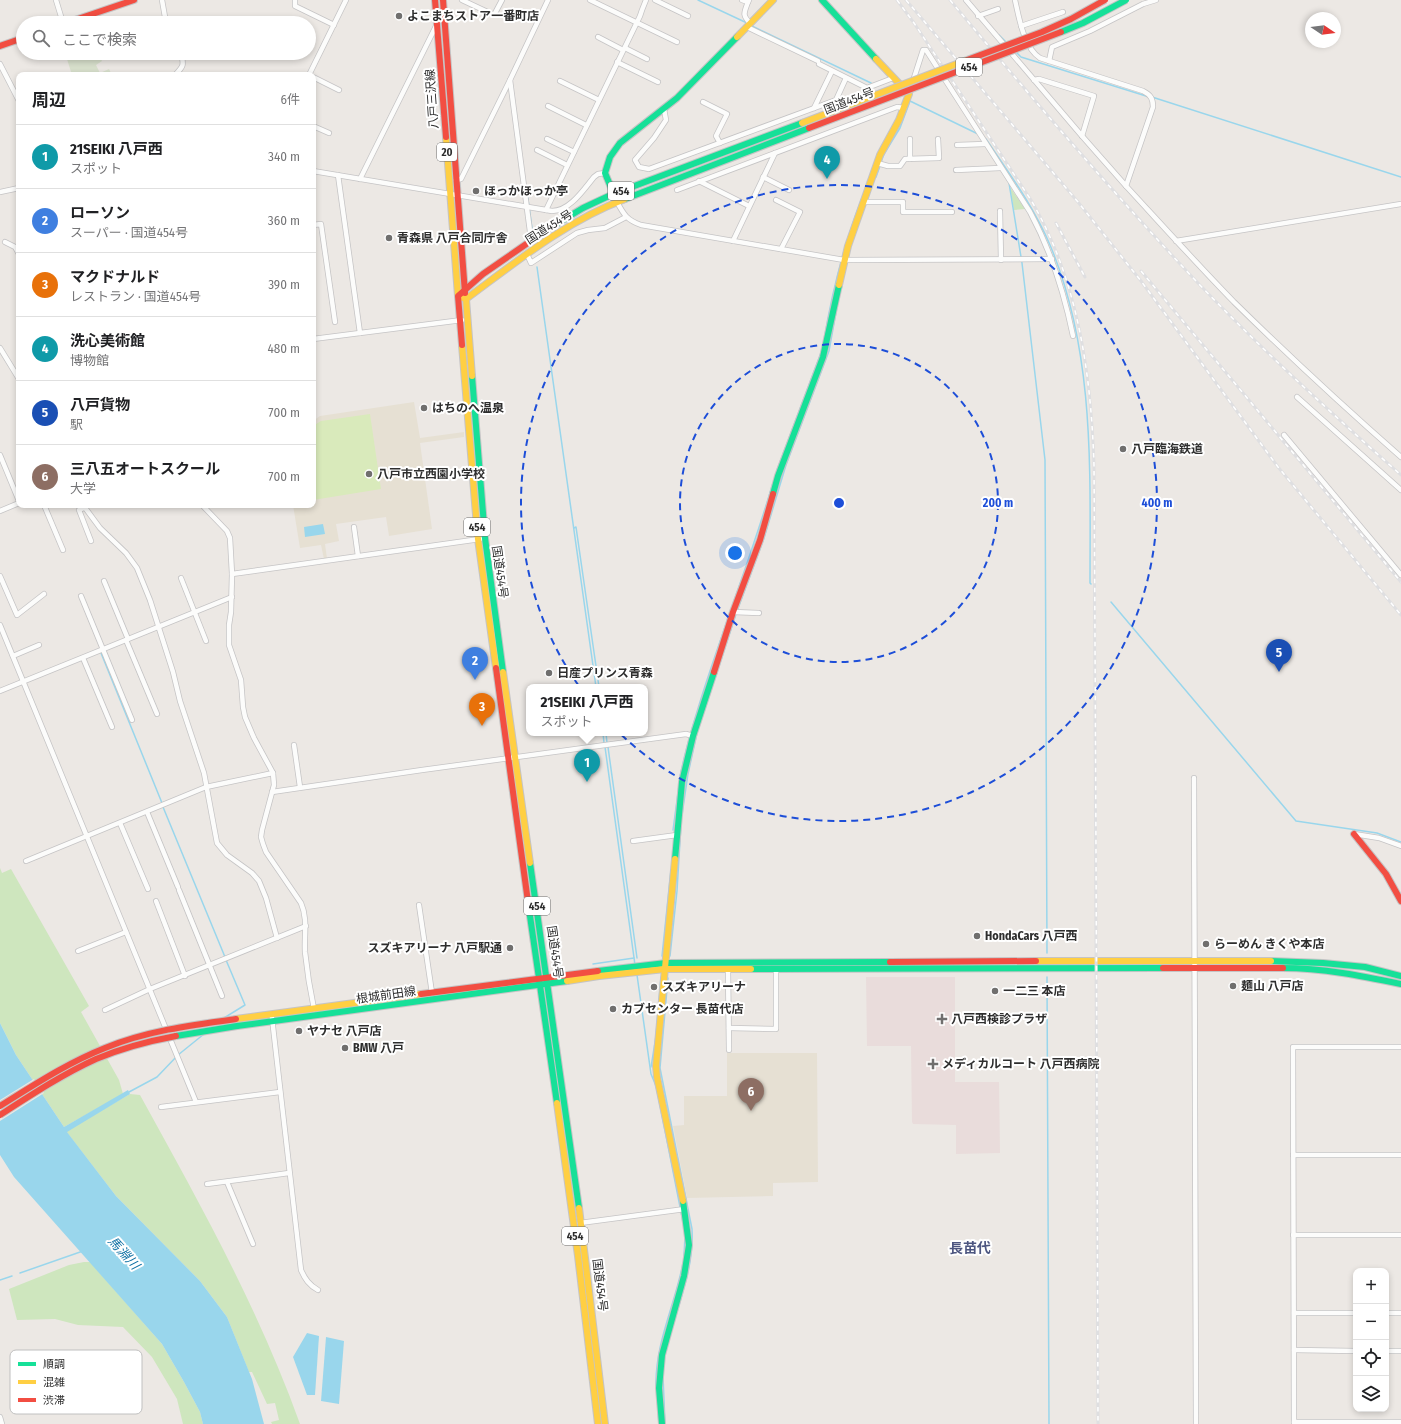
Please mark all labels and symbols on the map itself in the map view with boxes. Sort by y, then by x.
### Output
place label: よこまちストア一番町店 [407,9,539,23]
marker: よこまちストア一番町店 [394,11,404,21]
north arrow [1305,12,1341,48]
road number: 454 [956,58,982,76]
street label: 八戸三沢線 [423,69,441,129]
street label: 国道454号 [822,85,876,117]
road number: 20 [437,143,457,161]
pin: 4 [814,146,840,179]
road number: 454 [608,182,634,200]
place label: ほっかほっか亭 [484,184,568,198]
marker: ほっかほっか亭 [471,186,481,196]
street label: 国道454号 [523,207,575,247]
place label: 青森県 八戸合同庁舎 [397,231,508,245]
marker: 青森県 八戸合同庁舎 [384,233,394,243]
place label: はちのへ温泉 [432,401,504,415]
marker: はちのへ温泉 [419,403,429,413]
place label: 八戸臨海鉄道 [1131,442,1203,456]
marker: 八戸臨海鉄道 [1118,444,1128,454]
place label: 八戸市立西園小学校 [377,467,485,481]
marker: 八戸市立西園小学校 [364,469,374,479]
centre of rings [832,496,846,510]
text: 200 m [982,496,1013,510]
text: 400 m [1142,496,1172,510]
road number: 454 [464,518,490,536]
your location [725,543,745,563]
street label: 国道454号 [489,545,511,599]
pin: 5 [1266,639,1292,672]
pin: 2 [462,647,488,680]
place label: 日産プリンス青森 [557,666,653,680]
marker: 日産プリンス青森 [544,668,554,678]
pin: 3 [469,693,495,726]
pin: 1 [574,749,600,782]
road number: 454 [524,897,550,915]
street label: 国道454号 [544,925,566,979]
place label: HondaCars 八戸西 [985,929,1078,943]
marker: HondaCars 八戸西 [972,931,982,941]
place label: らーめん きくや本店 [1214,937,1325,951]
marker: らーめん きくや本店 [1201,939,1211,949]
place label: スズキアリーナ 八戸駅通 [368,941,502,955]
marker: スズキアリーナ 八戸駅通 [505,943,515,953]
place label: 麺山 八戸店 [1241,979,1304,993]
place label: スズキアリーナ [662,980,746,994]
marker: 麺山 八戸店 [1228,981,1238,991]
marker: スズキアリーナ [649,982,659,992]
street label: 根城前田線 [355,984,417,1006]
place label: 一二三 本店 [1003,984,1066,998]
marker: 一二三 本店 [990,986,1000,996]
place label: カブセンター 長苗代店 [621,1002,744,1016]
marker: カブセンター 長苗代店 [608,1004,618,1014]
place label: 八戸西検診プラザ [951,1012,1047,1026]
marker: 八戸西検診プラザ [936,1013,948,1025]
place label: ヤナセ 八戸店 [307,1024,382,1038]
marker: ヤナセ 八戸店 [294,1026,304,1036]
place label: BMW 八戸 [353,1041,404,1055]
marker: BMW 八戸 [340,1043,350,1053]
place label: メディカルコート 八戸西病院 [942,1057,1099,1071]
marker: メディカルコート 八戸西病院 [927,1058,939,1070]
pin: 6 [738,1078,764,1111]
road number: 454 [562,1227,588,1245]
water label: 馬淵川 [105,1233,144,1274]
district label: 長苗代 [949,1240,991,1257]
street label: 国道454号 [590,1258,610,1312]
legend [10,1350,142,1414]
text: 順調 [43,1358,65,1371]
text: 混雑 [43,1376,65,1389]
text: 渋滞 [43,1394,65,1407]

